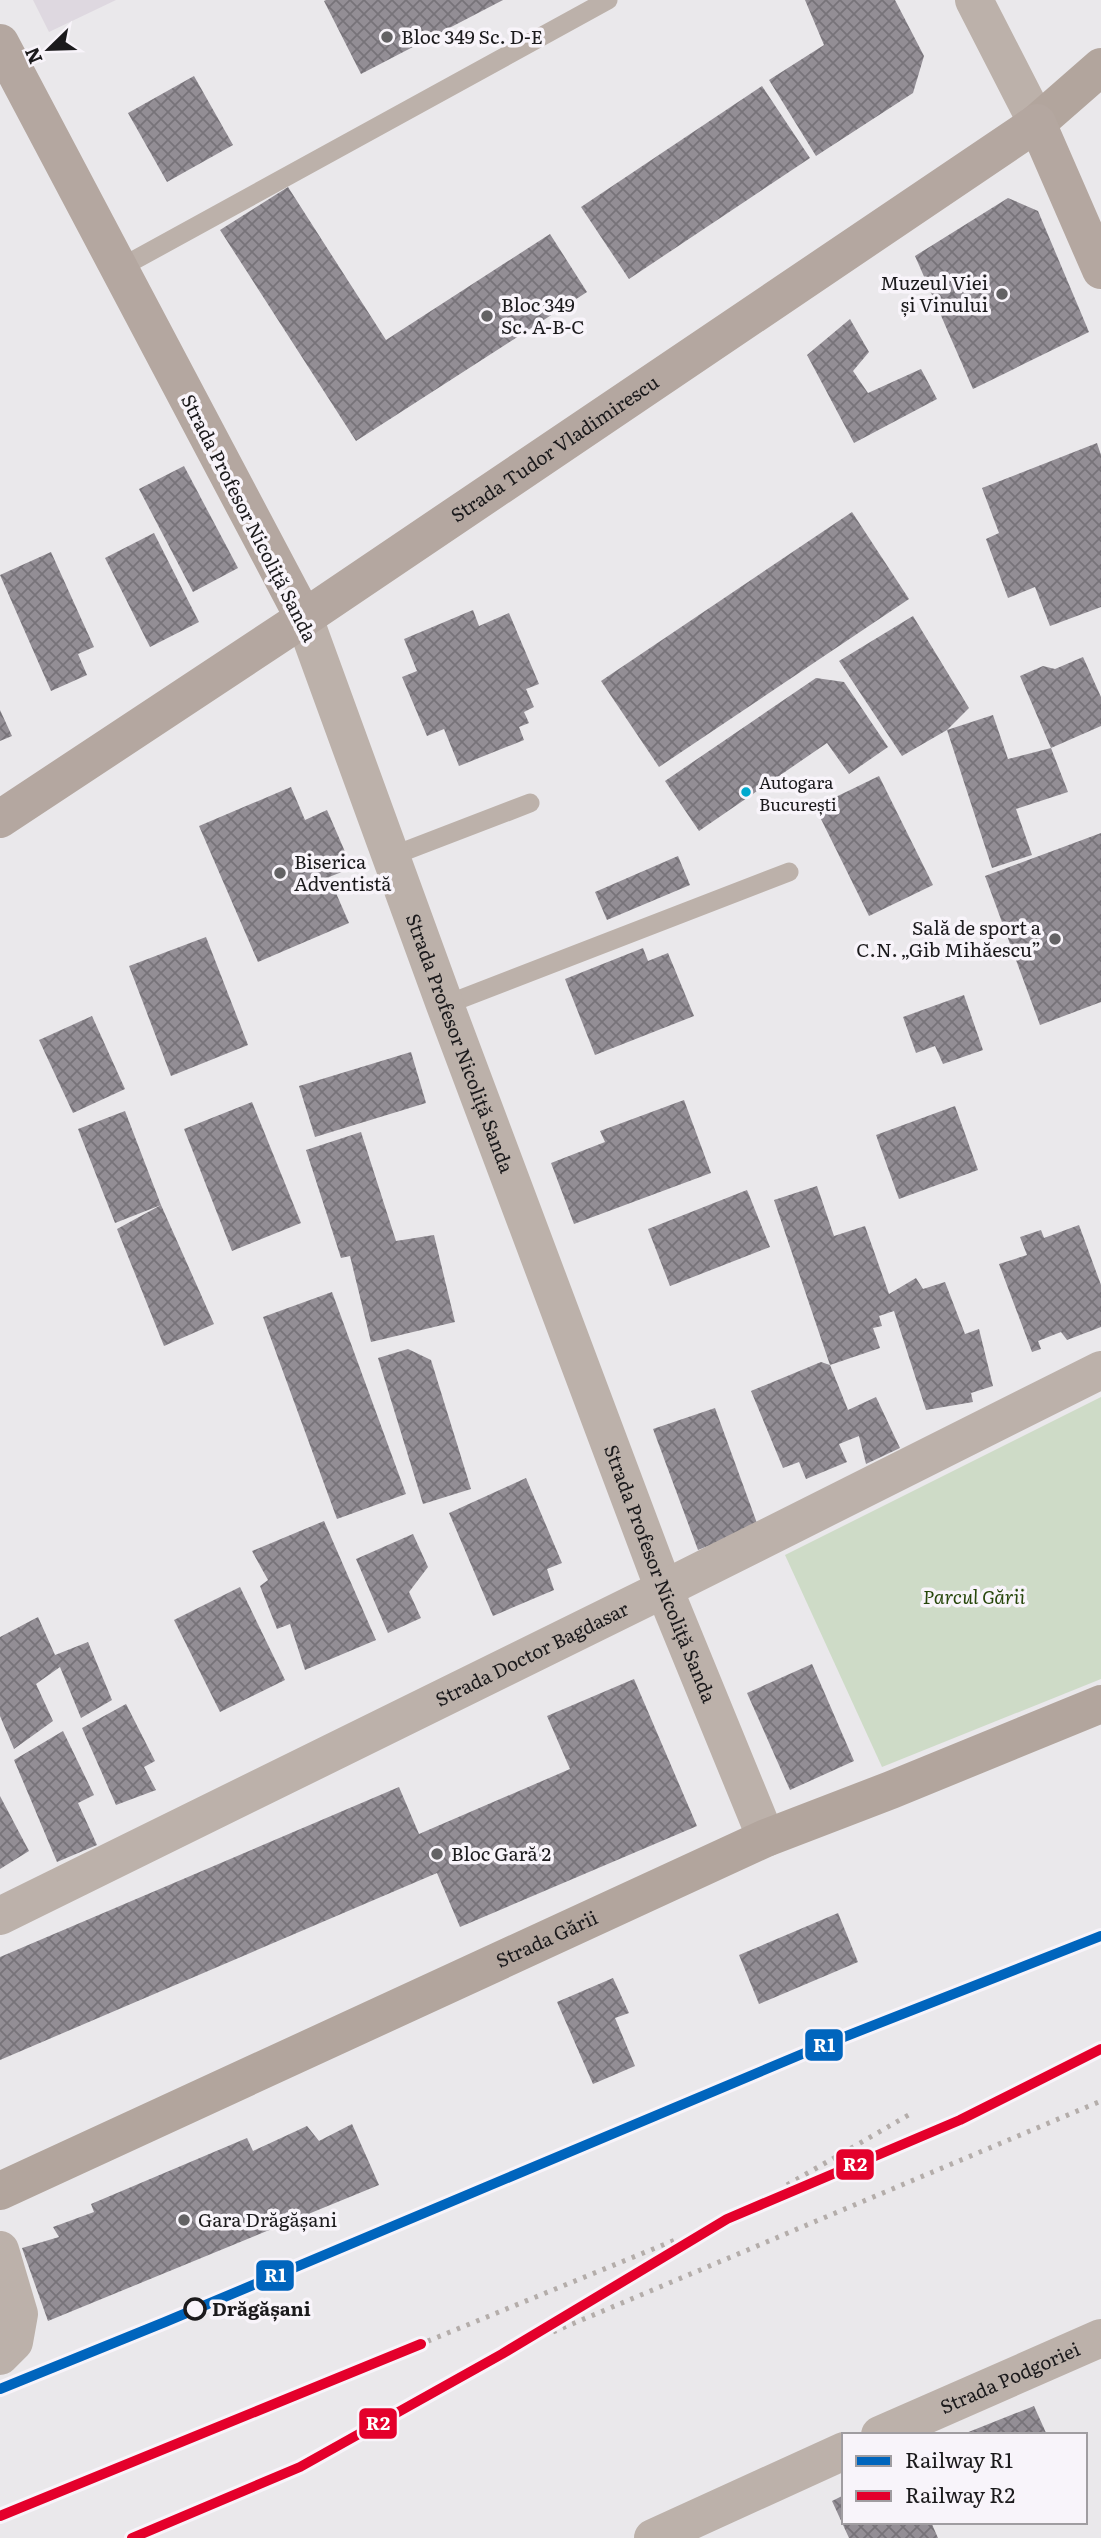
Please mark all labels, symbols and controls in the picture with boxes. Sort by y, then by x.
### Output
north arrow [14,14,84,84]
place label: Bloc 349 Sc. D-E [401,22,543,50]
marker: Bloc 349 Sc. D-E [379,29,395,45]
text: N [16,43,48,69]
place label: Muzeul Viei și Vinului [880,268,988,318]
marker: Muzeul Viei și Vinului [994,286,1010,302]
place label: Bloc 349 Sc. A-B-C [501,290,585,340]
marker: Bloc 349 Sc. A-B-C [479,308,495,324]
street label: Strada Tudor Vladimirescu [444,367,664,528]
street label: Strada Profesor Nicoliță Sanda [175,389,325,647]
place label: Autogara București [759,769,837,816]
marker: Autogara București [739,785,753,799]
place label: Biserica Adventistă [294,847,392,897]
marker: Biserica Adventistă [272,865,288,881]
street label: Strada Profesor Nicoliță Sanda [400,909,522,1178]
place label: Sală de sport a C.N. „Gib Mihăescu” [856,913,1042,963]
marker: Sală de sport a C.N. „Gib Mihăescu” [1047,931,1063,947]
street label: Strada Profesor Nicoliță Sanda [598,1440,724,1707]
park label: Parcul Gării [923,1582,1026,1610]
street label: Strada Doctor Bagdasar [430,1594,633,1713]
place label: Bloc Gară 2 [451,1839,551,1867]
marker: Bloc Gară 2 [429,1846,445,1862]
street label: Strada Gării [491,1903,602,1974]
line badge: R1 [804,2028,844,2062]
text: R1 [813,2030,835,2058]
line badge: R2 [835,2148,875,2181]
text: R2 [843,2149,867,2177]
place label: Gara Drăgășani [198,2205,337,2233]
marker: Gara Drăgășani [176,2212,192,2228]
line badge: R1 [255,2259,295,2292]
text: R1 [264,2260,286,2288]
place label: Drăgășani [212,2294,311,2322]
marker: Drăgășani [184,2298,206,2320]
street label: Strada Podgoriei [935,2334,1084,2420]
line badge: R2 [358,2407,398,2440]
text: R2 [366,2408,390,2436]
legend [842,2433,1087,2524]
text: Railway R1 [905,2443,1013,2474]
text: Railway R2 [905,2478,1015,2509]

